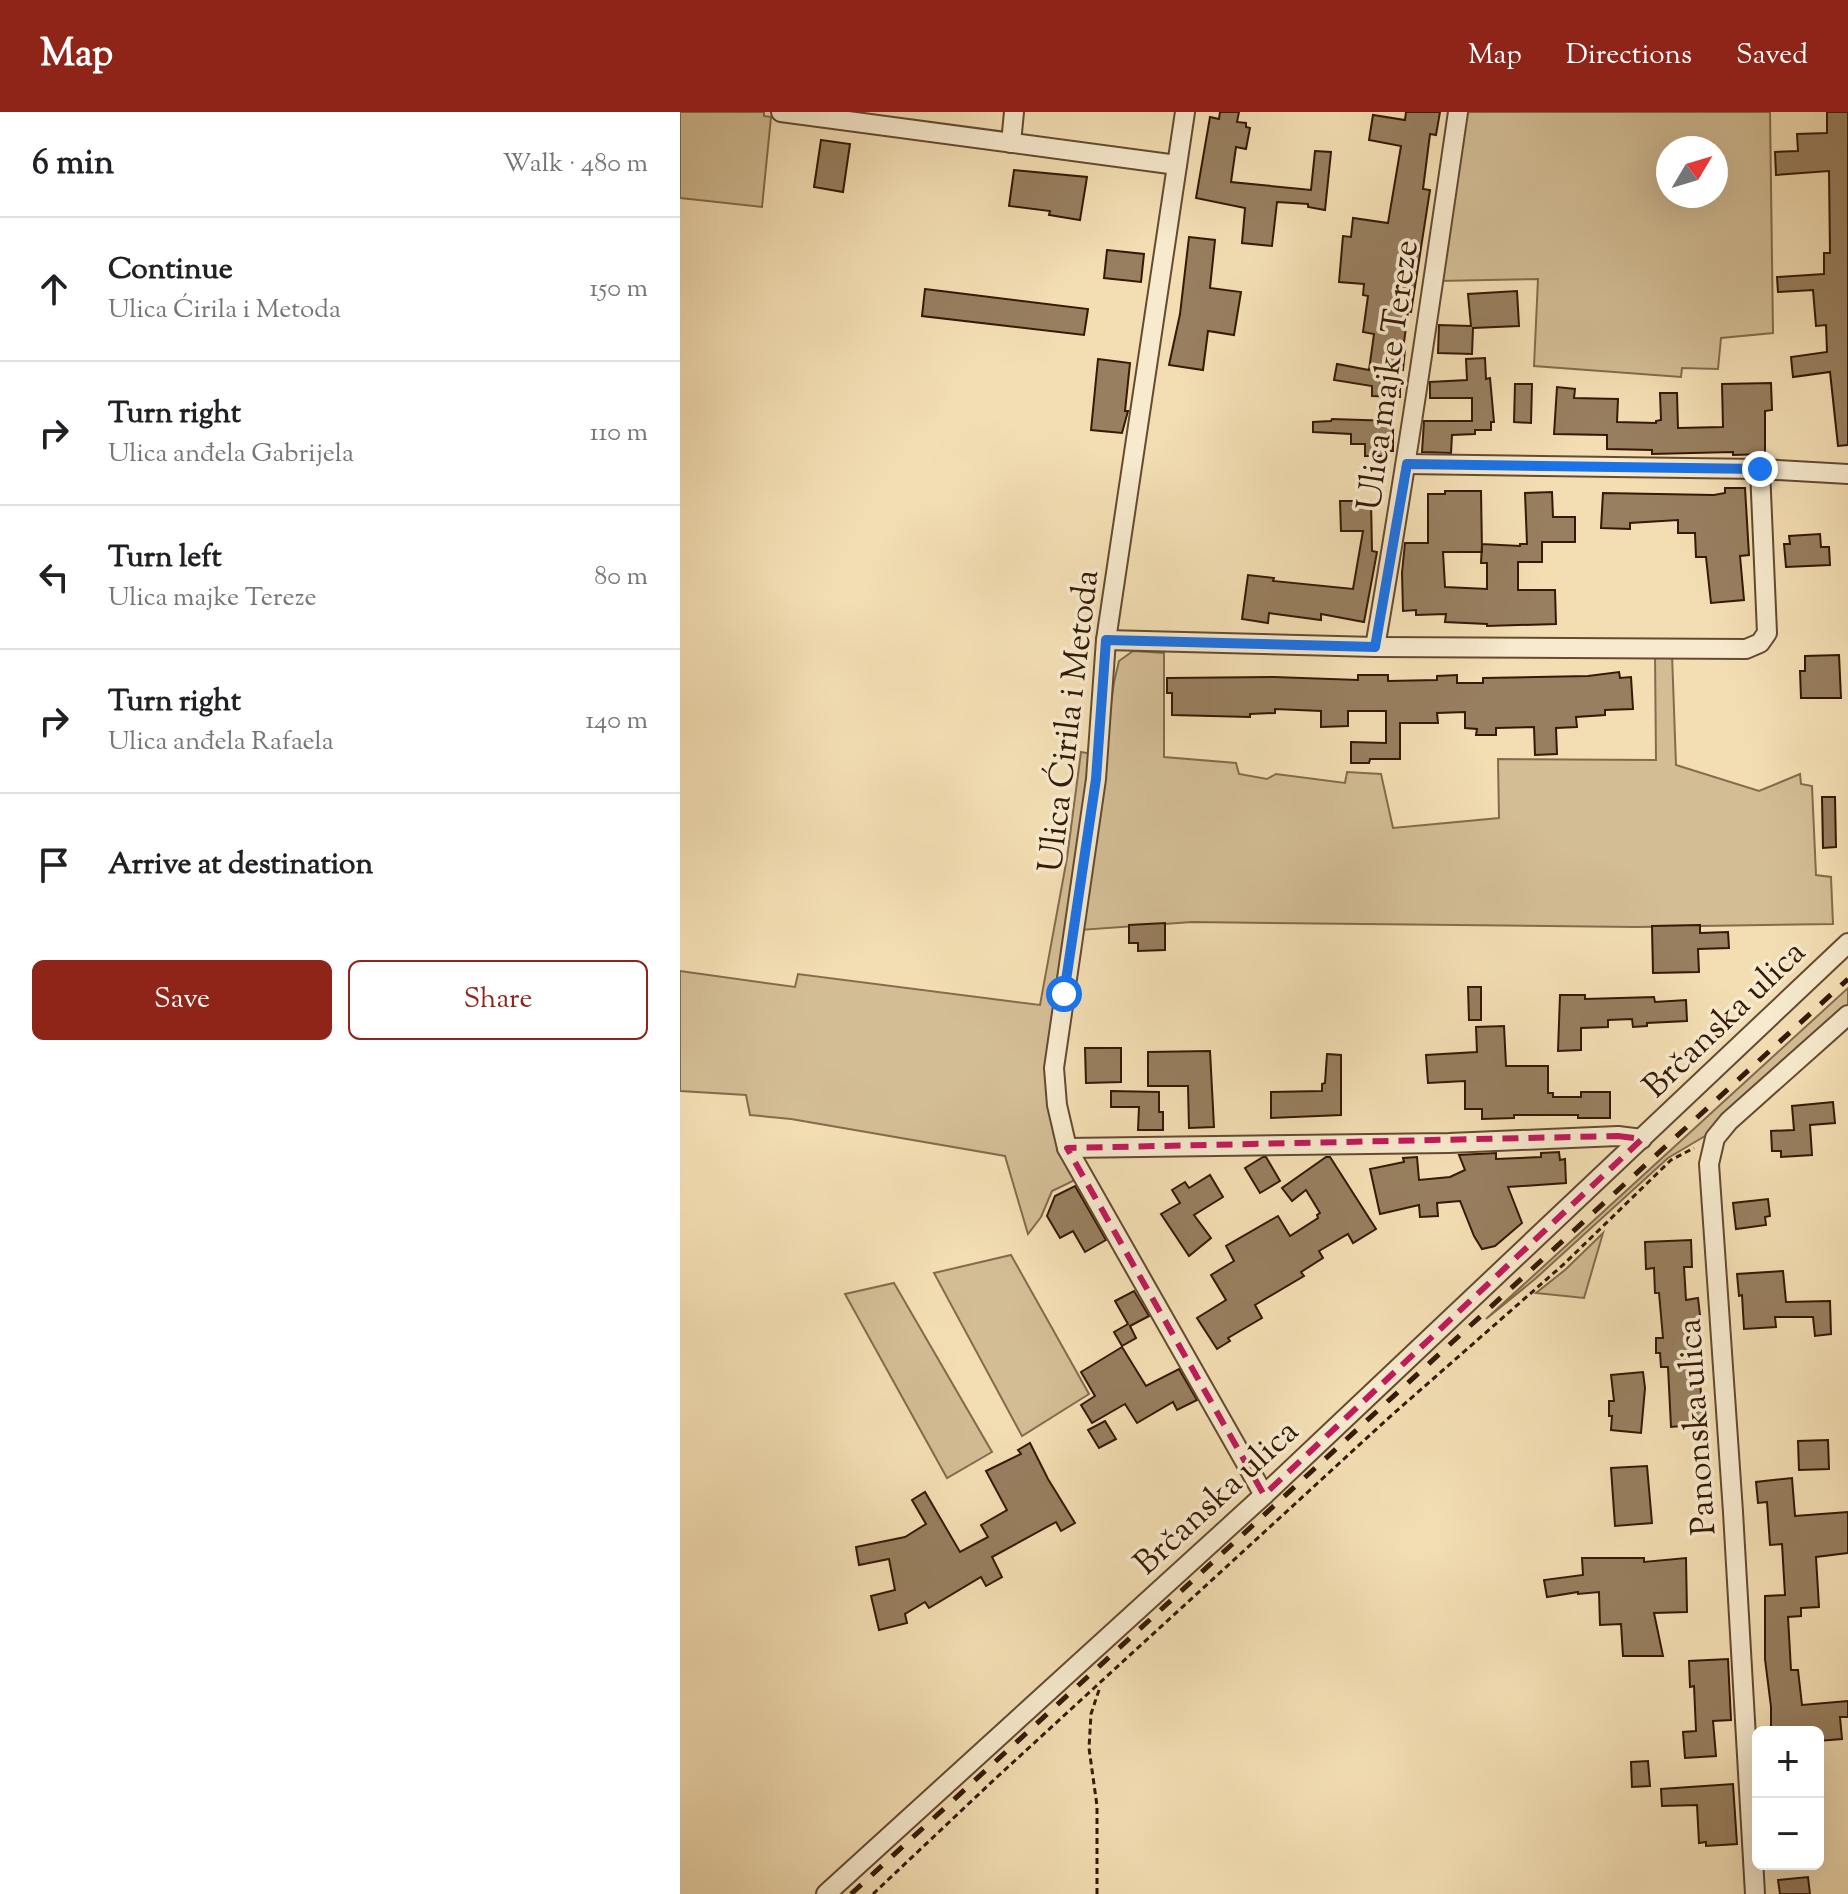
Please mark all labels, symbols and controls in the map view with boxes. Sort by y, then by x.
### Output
text: Map [40,29,113,83]
text: Map [1468,36,1522,76]
text: Directions [1566,36,1692,76]
text: Saved [1736,36,1808,76]
north arrow [1656,136,1728,208]
text: 6 min [32,140,114,189]
text: Walk · 480 m [502,146,648,183]
street label: Ulica majke Tereze [1346,237,1433,514]
text: Continue [108,249,233,292]
icon: ahead [32,267,76,311]
text: 150 m [589,271,648,308]
text: Ulica Ćirila i Metoda [108,292,341,329]
text: Turn right [108,393,241,436]
icon: right [32,411,76,455]
text: 110 m [590,415,648,452]
text: Ulica anđela Gabrijela [108,436,354,473]
route end [1742,451,1778,487]
text: Turn left [108,537,222,580]
icon: left [32,555,76,599]
text: 80 m [594,559,648,596]
street label: Ulica Ćirila i Metoda [1028,567,1113,876]
text: Ulica majke Tereze [108,580,317,617]
text: Turn right [108,681,241,724]
icon: right [32,699,76,743]
text: 140 m [585,703,648,740]
text: Ulica anđela Rafaela [108,724,334,761]
icon: arrive [32,843,76,887]
text: Arrive at destination [108,844,373,887]
street label: Brčanska ulica [1633,930,1818,1111]
button: Save [32,960,332,1040]
button: Share [348,960,648,1040]
route start [1046,976,1082,1012]
street label: Panonska ulica [1666,1317,1731,1537]
street label: Brčanska ulica [1124,1409,1311,1588]
map controls [1752,1726,1824,1870]
button: + [1752,1726,1824,1798]
button: − [1752,1798,1824,1870]

